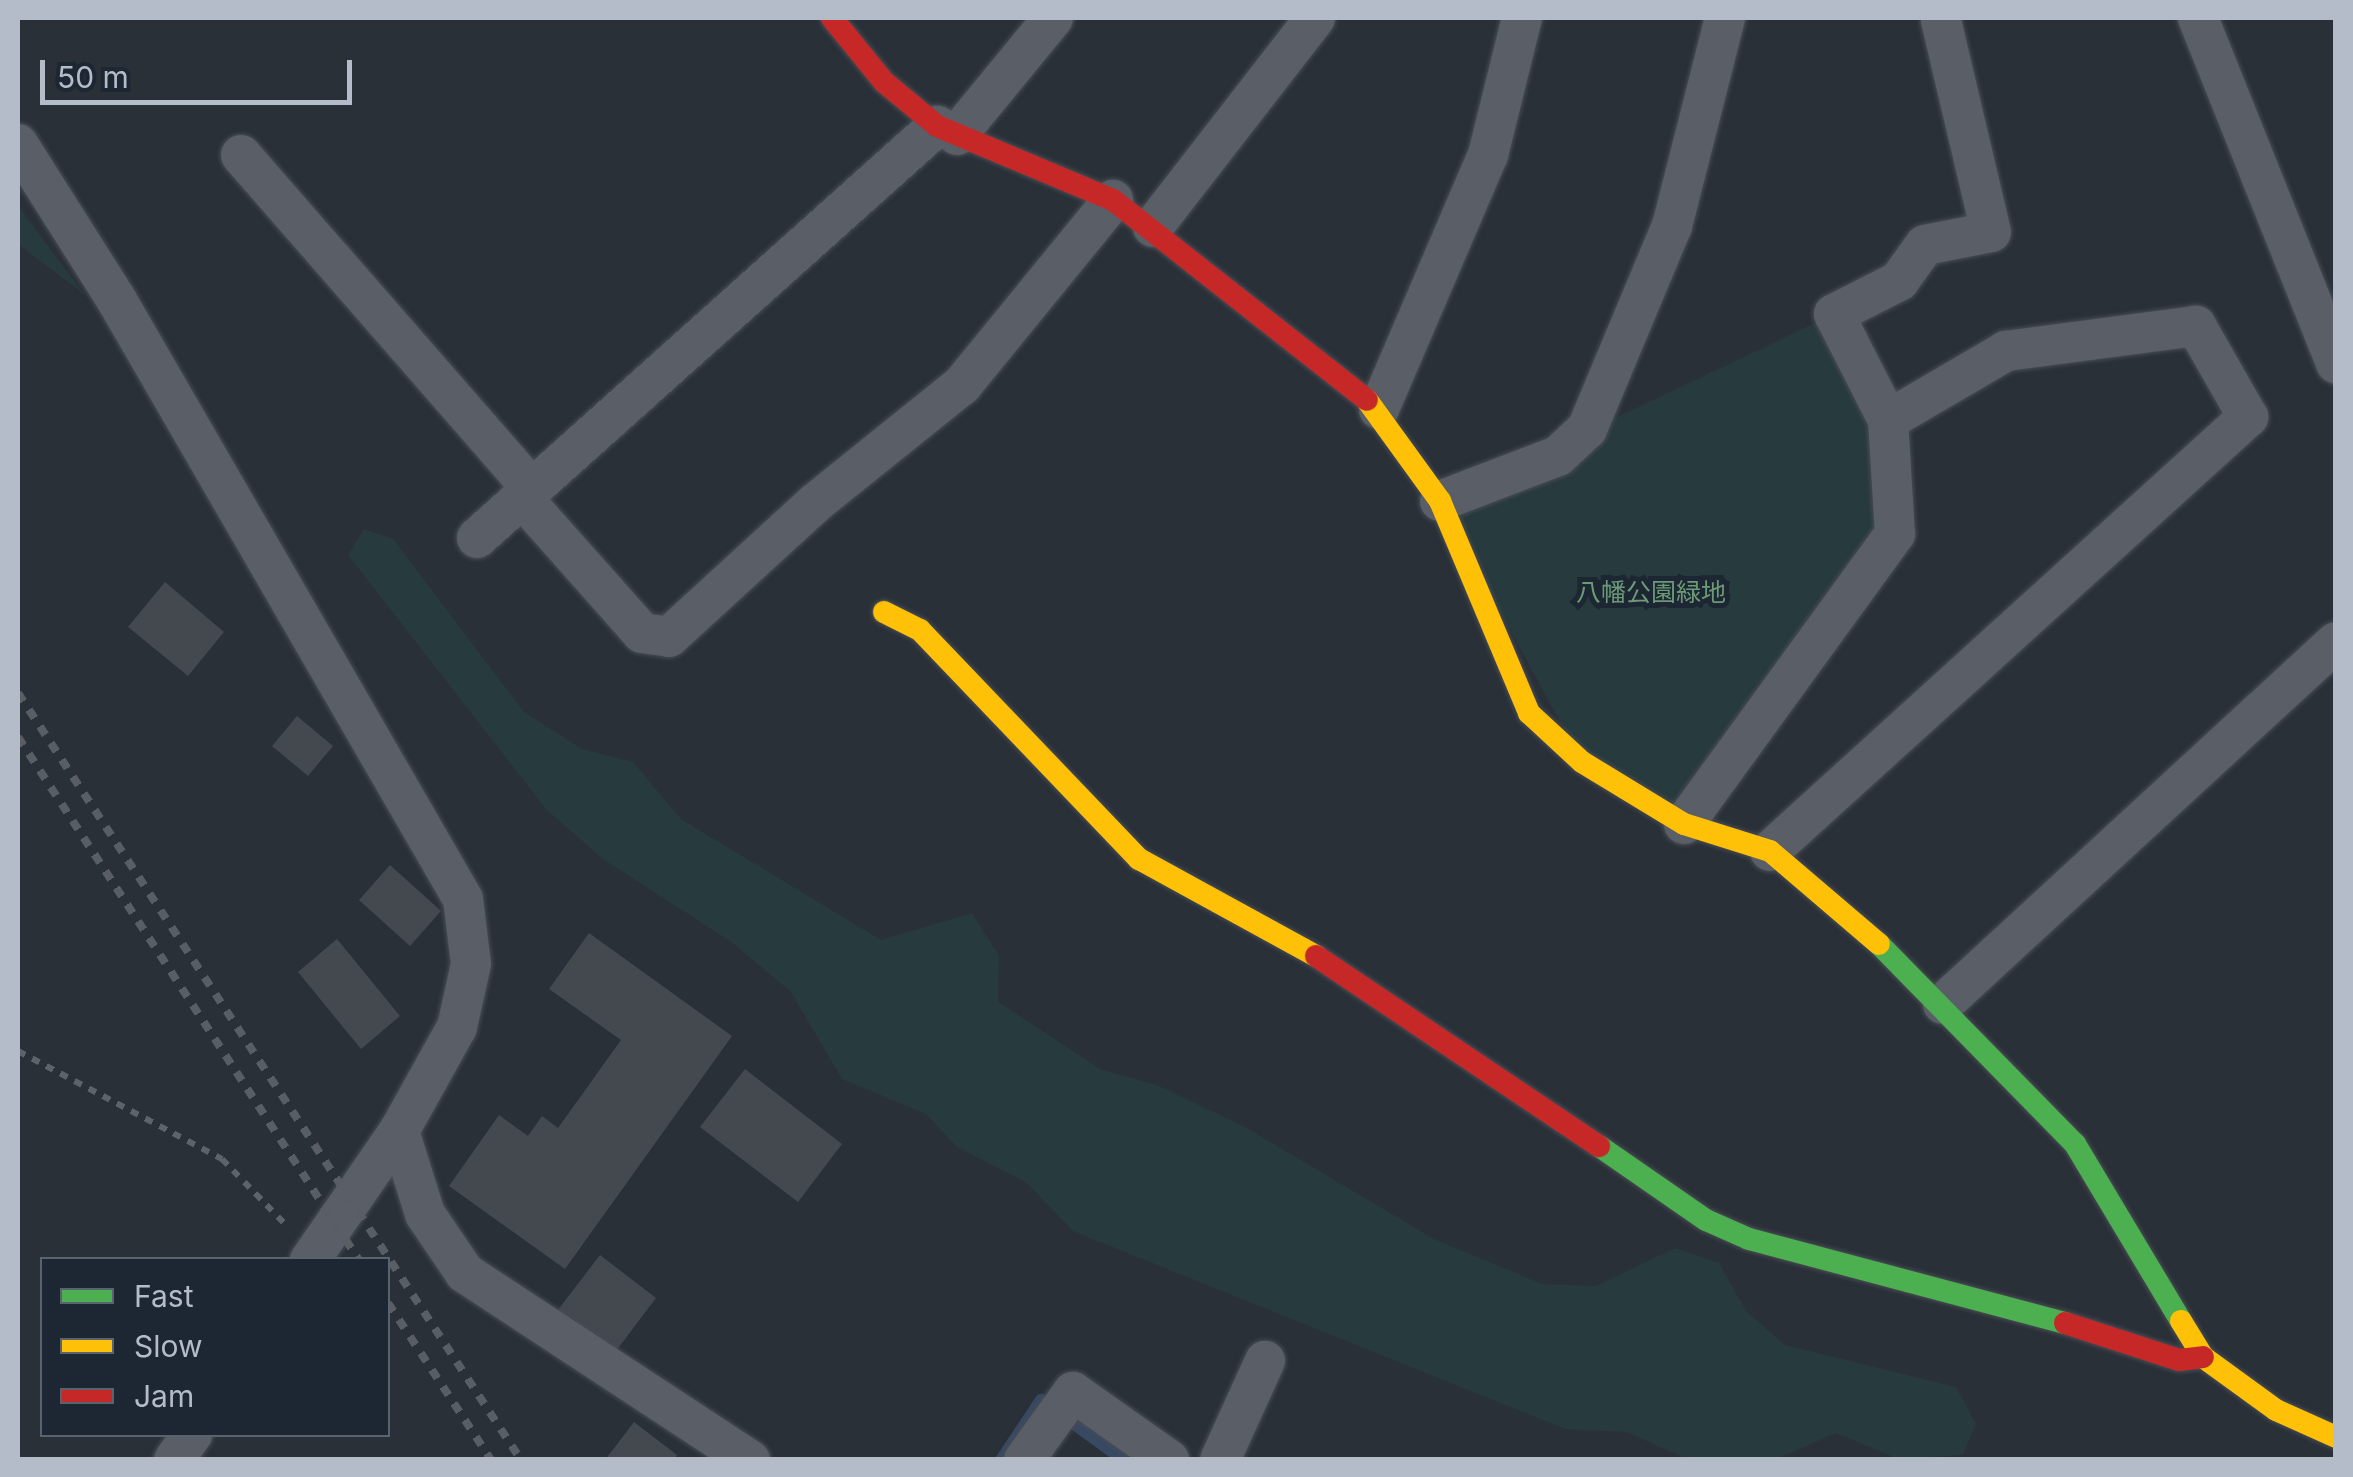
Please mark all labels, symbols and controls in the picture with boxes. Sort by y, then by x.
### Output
scale bar [45,40,358,102]
text: 50 m [57,59,129,95]
park label: 八幡公園緑地 [1576,577,1726,607]
legend [40,1257,390,1437]
text: Fast [134,1278,193,1314]
text: Slow [134,1328,203,1364]
text: Jam [134,1378,194,1414]

